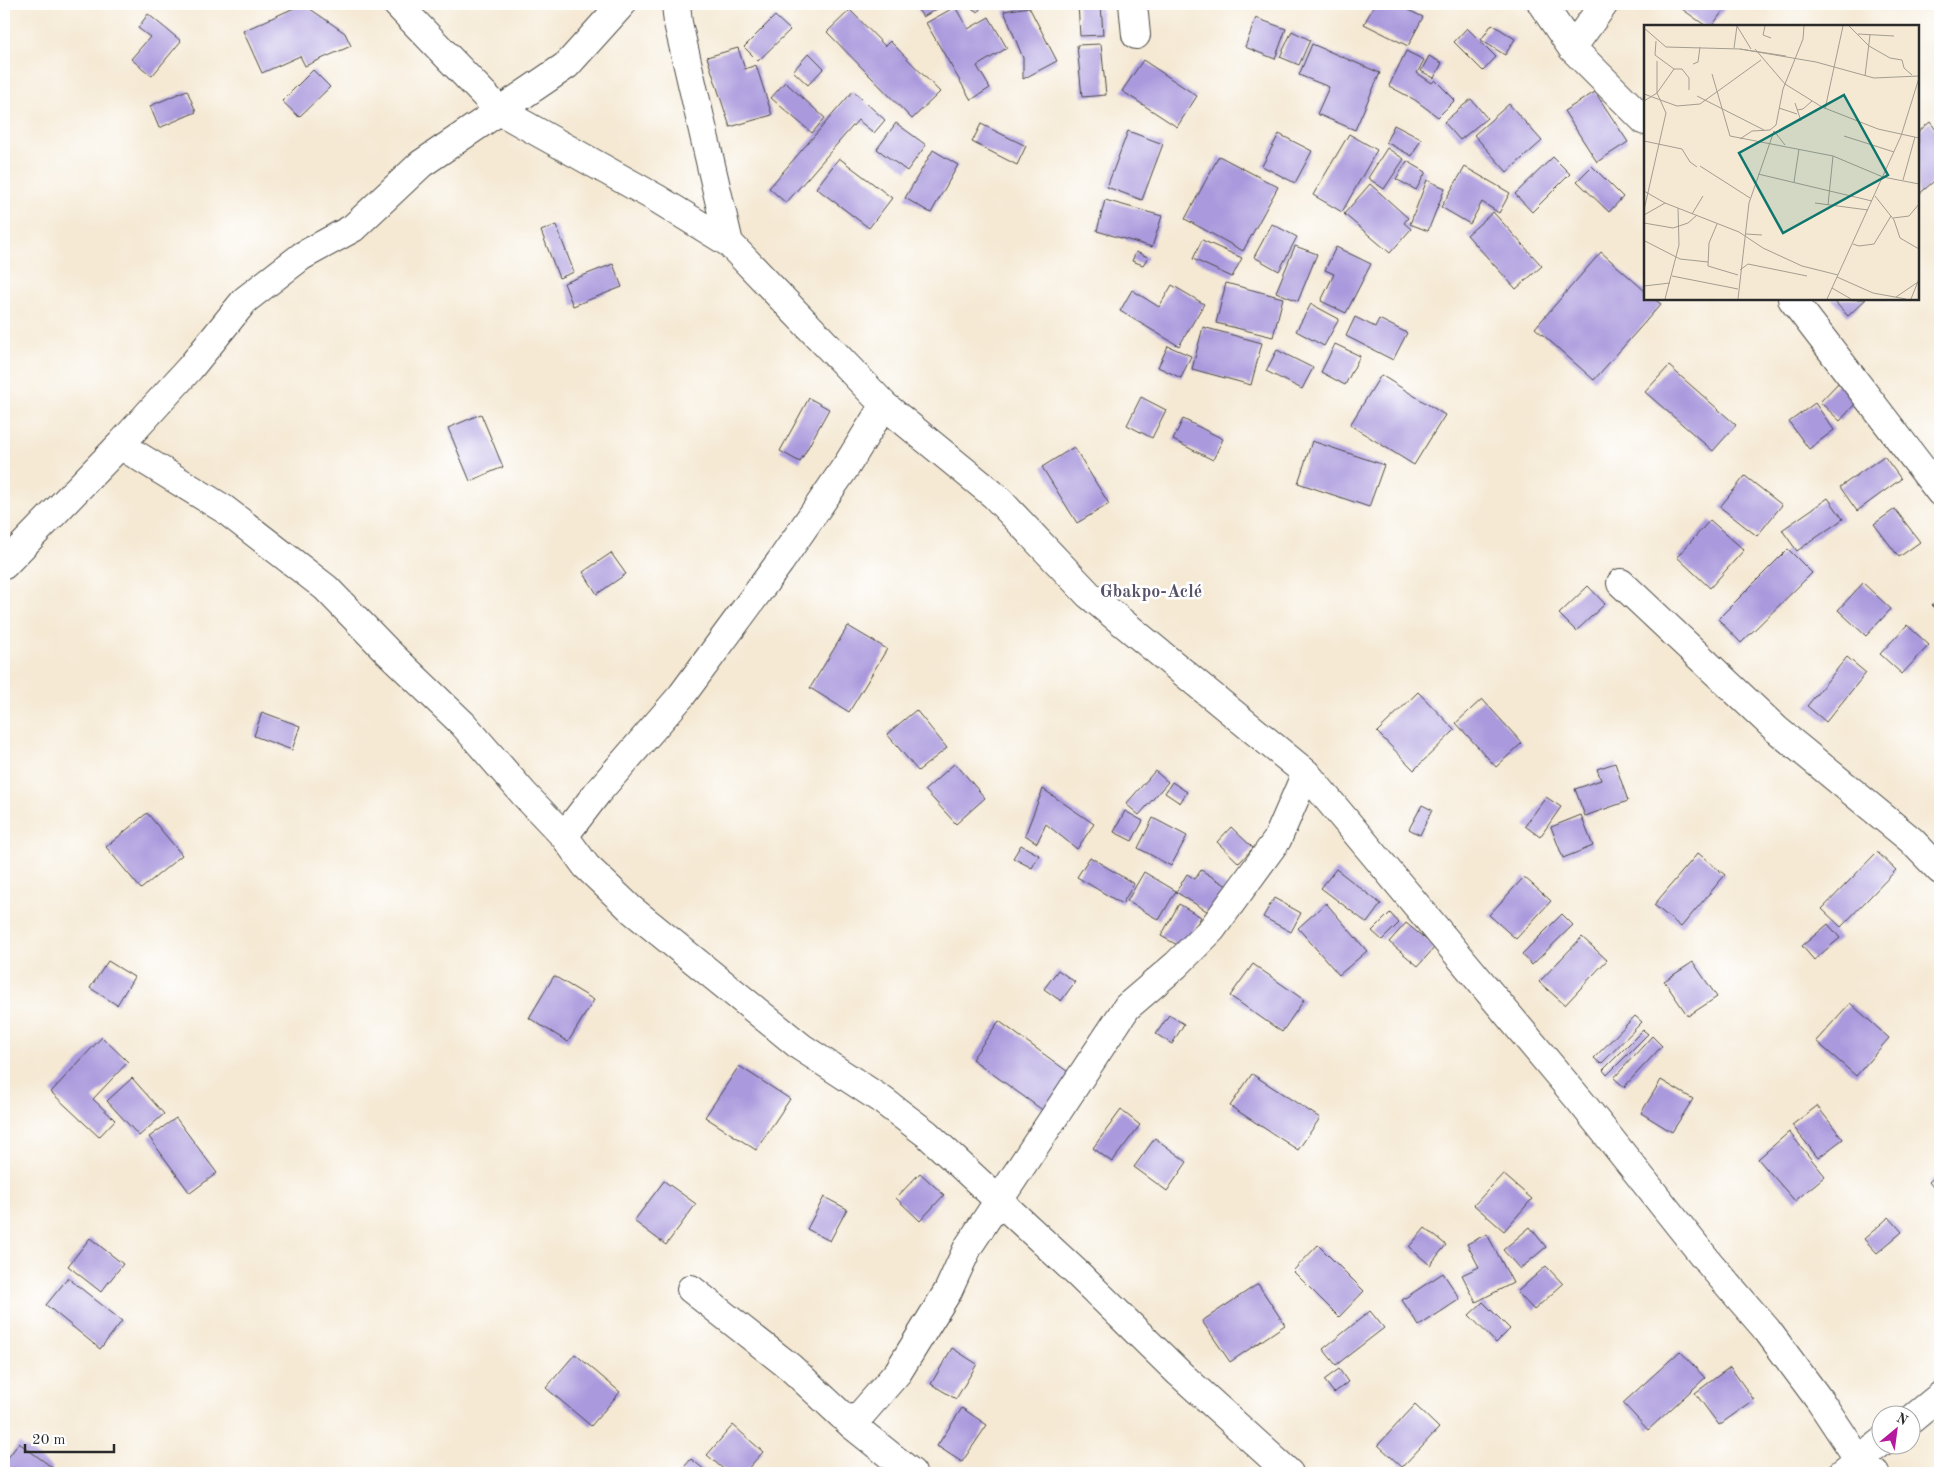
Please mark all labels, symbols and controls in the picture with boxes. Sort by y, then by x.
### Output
inset map [1644,25,1919,300]
district label: Gbakpo-Aclé [1100,583,1202,601]
north arrow [1872,1404,1922,1454]
text: N [1894,1411,1910,1428]
scale bar [25,1422,114,1454]
text: 20 m [32,1433,66,1448]

